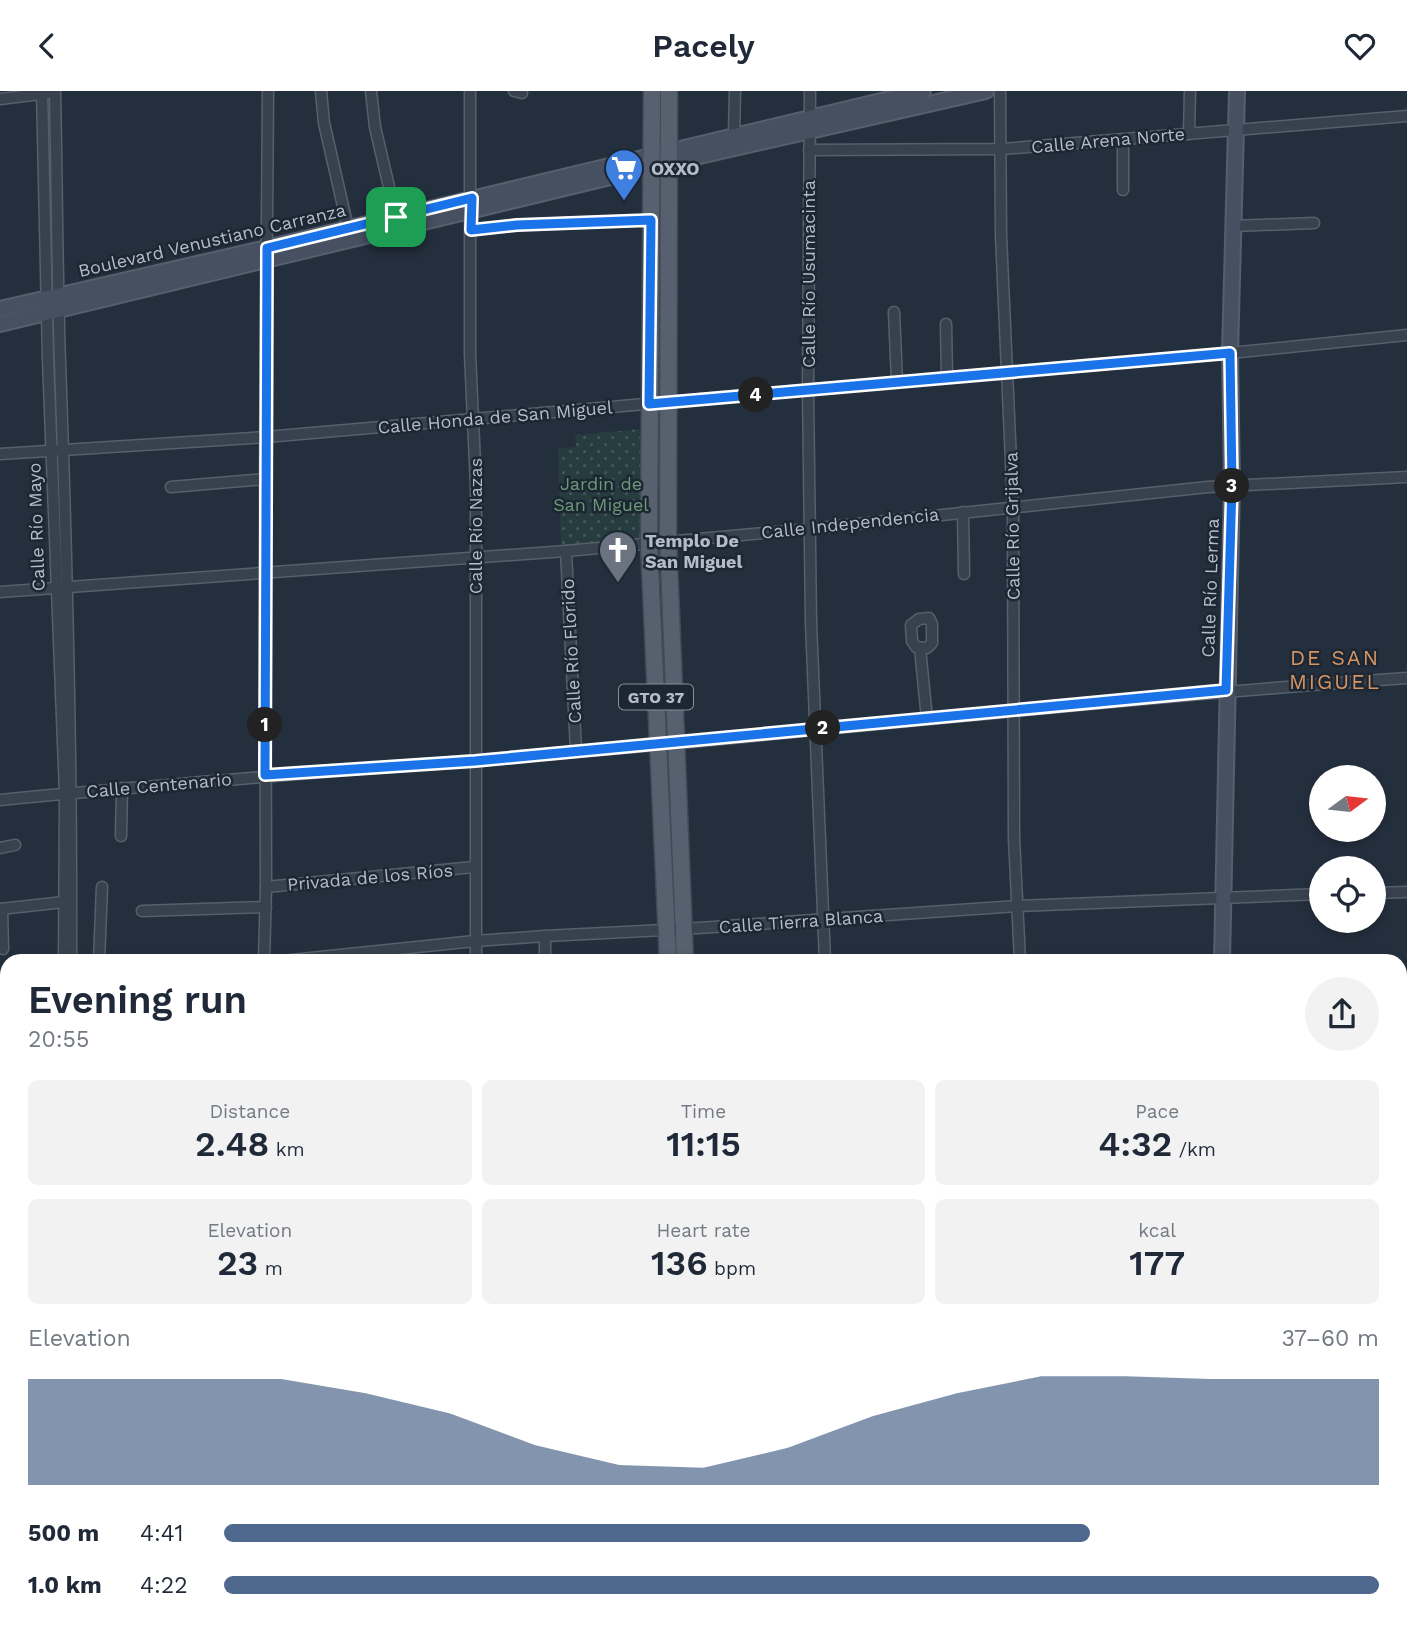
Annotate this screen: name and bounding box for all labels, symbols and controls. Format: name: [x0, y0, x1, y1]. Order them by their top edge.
icon: back: [28, 27, 66, 65]
text: Pacely: [652, 27, 755, 65]
icon: heart: [1341, 27, 1379, 65]
street label: Calle Arena Norte: [1030, 123, 1186, 157]
supermarket icon: OXXO: [603, 147, 645, 202]
place label: OXXO: [651, 158, 700, 179]
street label: Calle Río Usumacinta: [798, 180, 819, 368]
pin: [366, 187, 426, 247]
icon: arrive: [377, 198, 415, 236]
street label: Boulevard Venustiano Carranza: [76, 199, 348, 281]
pin: 4: [738, 377, 774, 413]
text: 4: [749, 383, 762, 406]
street label: Calle Honda de San Miguel: [377, 396, 614, 438]
street label: Calle Río Grijalva: [1000, 452, 1024, 600]
street label: Calle Río Nazas: [465, 458, 486, 594]
street label: Calle Río Mayo: [23, 462, 49, 592]
pin: 3: [1214, 469, 1250, 503]
park label: Jardin de San Miguel: [553, 473, 649, 515]
text: 3: [1226, 474, 1237, 497]
street label: Calle Independencia: [760, 503, 940, 543]
street label: Calle Río Lerma: [1197, 518, 1223, 658]
church icon: Templo De San Miguel: [597, 529, 639, 584]
place label: Templo De San Miguel: [645, 530, 743, 572]
street label: Calle Río Florido: [557, 578, 585, 724]
district label: DE SAN MIGUEL: [1289, 645, 1381, 694]
road number: GTO 37: [619, 685, 693, 709]
pin: 1: [247, 707, 282, 743]
pin: 2: [806, 711, 840, 745]
text: 1: [260, 713, 269, 736]
text: 2: [817, 716, 828, 739]
north arrow: [1309, 765, 1386, 842]
map controls: [1309, 765, 1386, 933]
street label: Calle Centenario: [85, 768, 233, 802]
button: locate: [1309, 856, 1386, 933]
street label: Privada de los Ríos: [286, 859, 454, 895]
street label: Calle Tierra Blanca: [718, 905, 884, 937]
button: share: [1305, 977, 1379, 1051]
text: Evening run: [28, 978, 247, 1022]
text: 20:55: [28, 1026, 89, 1053]
text: Distance: [209, 1100, 290, 1123]
text: Time: [681, 1100, 726, 1123]
text: Pace: [1135, 1100, 1179, 1123]
text: 2.48: [195, 1123, 269, 1165]
text: 11:15: [666, 1123, 741, 1165]
text: 4:32: [1098, 1123, 1172, 1165]
text: km: [269, 1138, 305, 1161]
text: /km: [1172, 1138, 1216, 1161]
text: Elevation: [207, 1219, 292, 1242]
text: Heart rate: [657, 1219, 750, 1242]
text: kcal: [1138, 1219, 1176, 1242]
text: 23: [217, 1242, 258, 1284]
text: 136: [651, 1242, 708, 1284]
text: 177: [1129, 1242, 1185, 1284]
text: m: [258, 1257, 283, 1280]
text: bpm: [708, 1257, 756, 1280]
text: Elevation: [28, 1325, 131, 1352]
text: 37–60 m: [1281, 1325, 1379, 1352]
text: 500 m: [28, 1520, 99, 1547]
text: 4:41: [140, 1520, 184, 1547]
text: 1.0 km: [28, 1572, 102, 1599]
text: 4:22: [140, 1572, 188, 1599]

